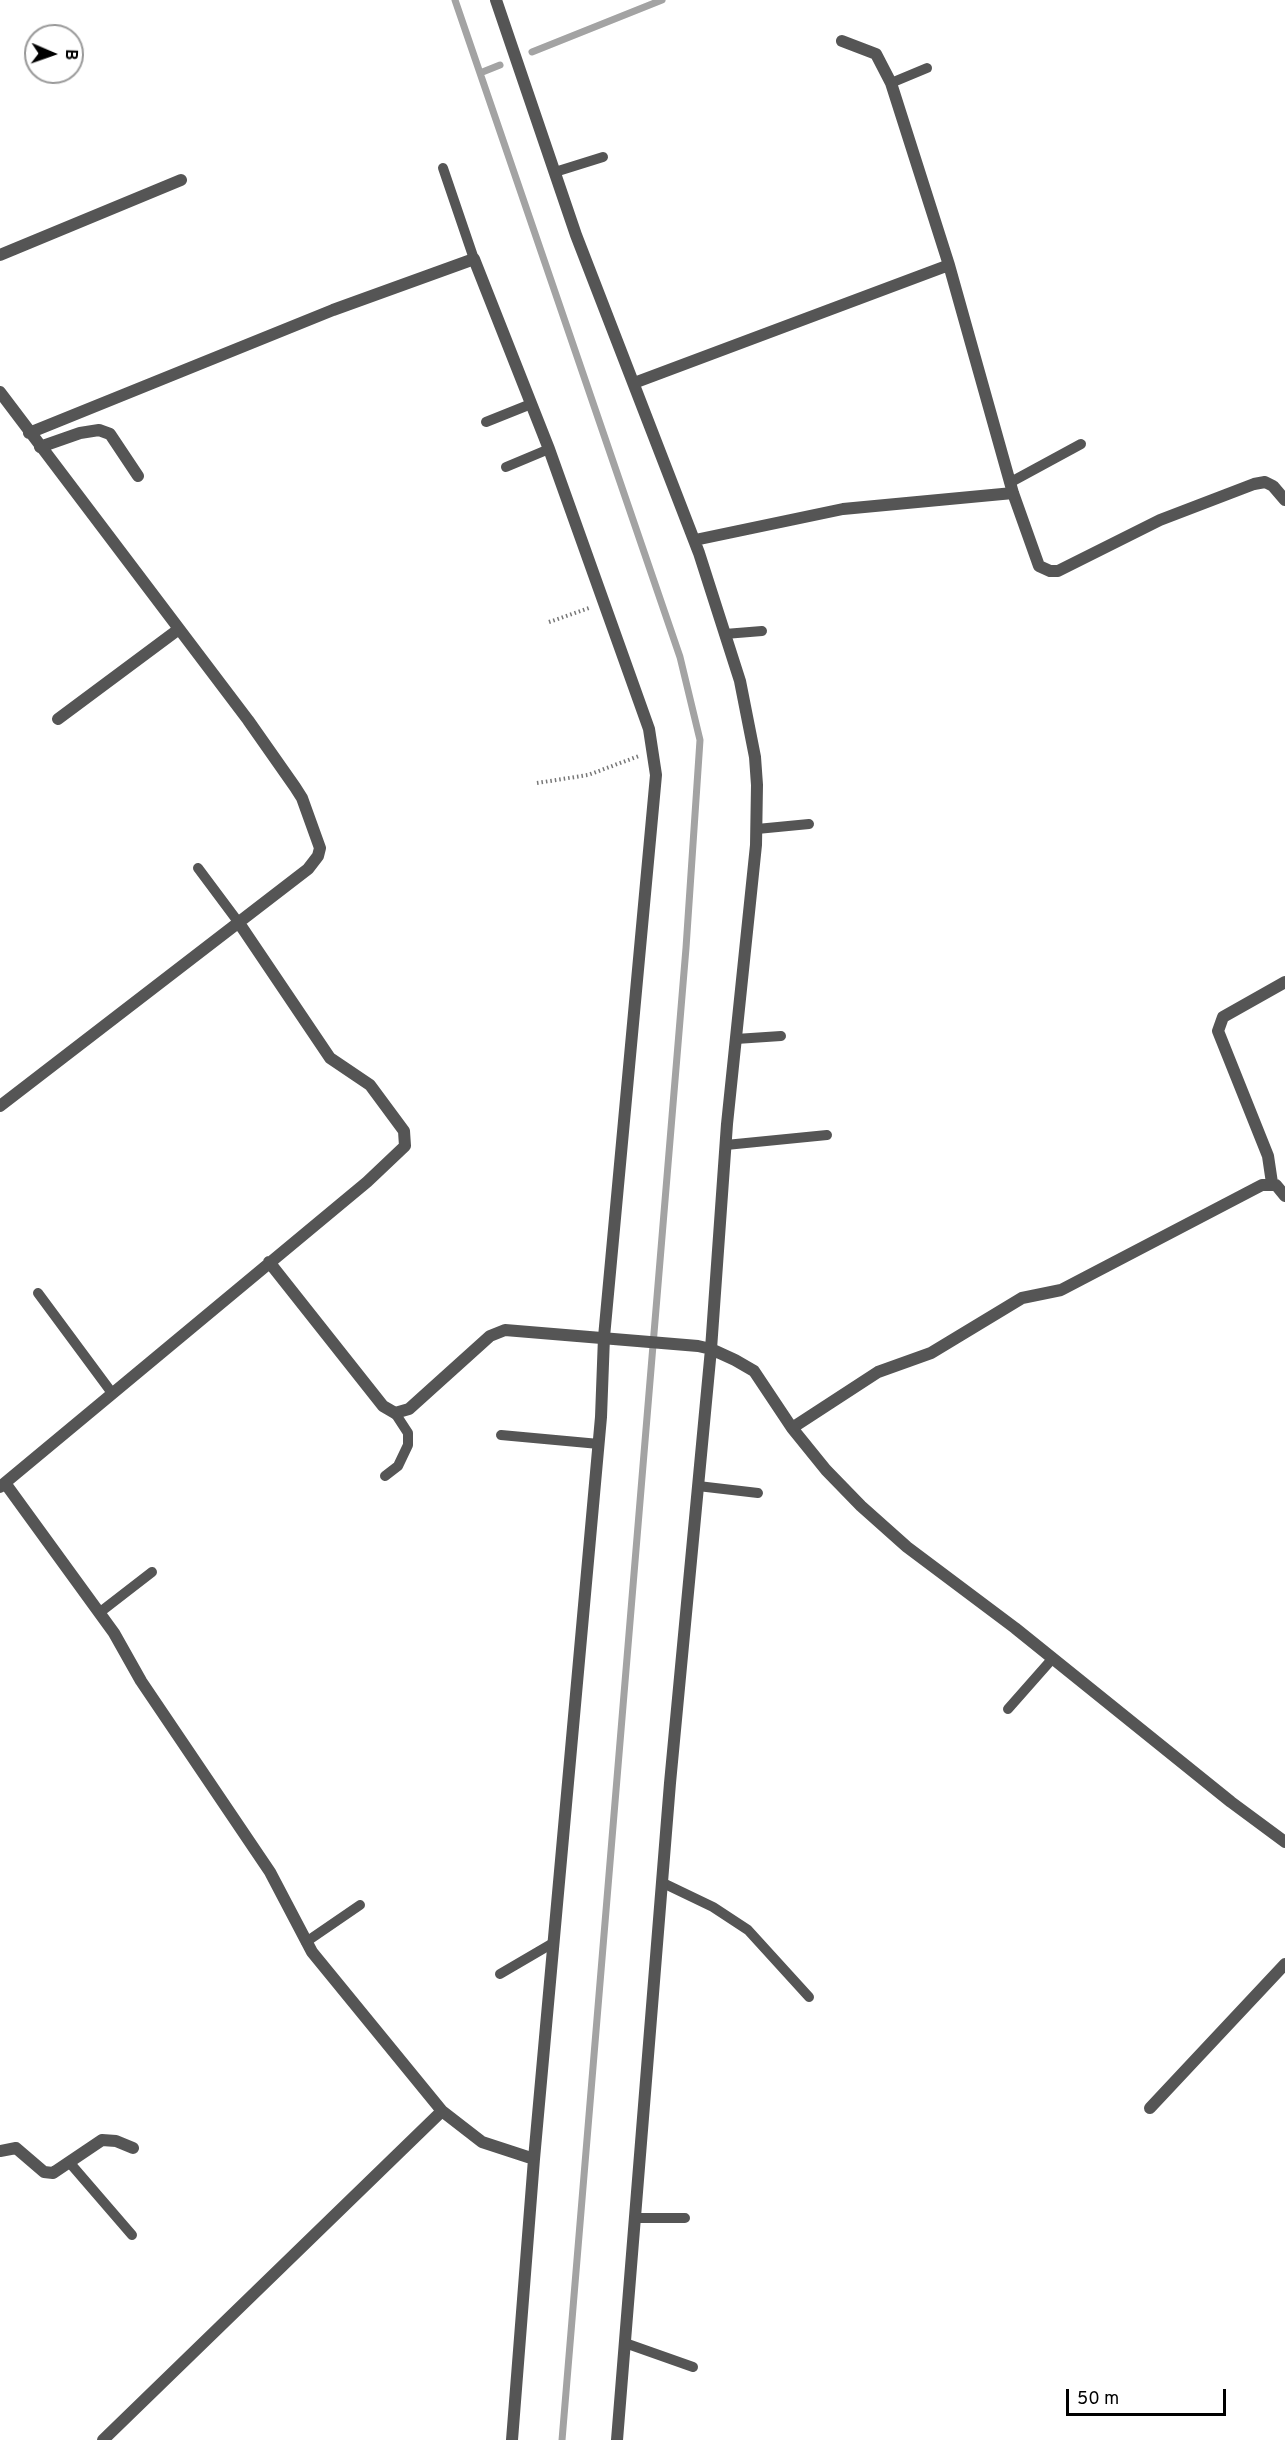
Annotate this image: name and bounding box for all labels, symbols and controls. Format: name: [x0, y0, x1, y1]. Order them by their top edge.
north arrow: [24, 24, 84, 84]
text: B: [60, 49, 80, 60]
scale bar: [1069, 2377, 1230, 2415]
text: 50 m: [1077, 2388, 1119, 2411]

